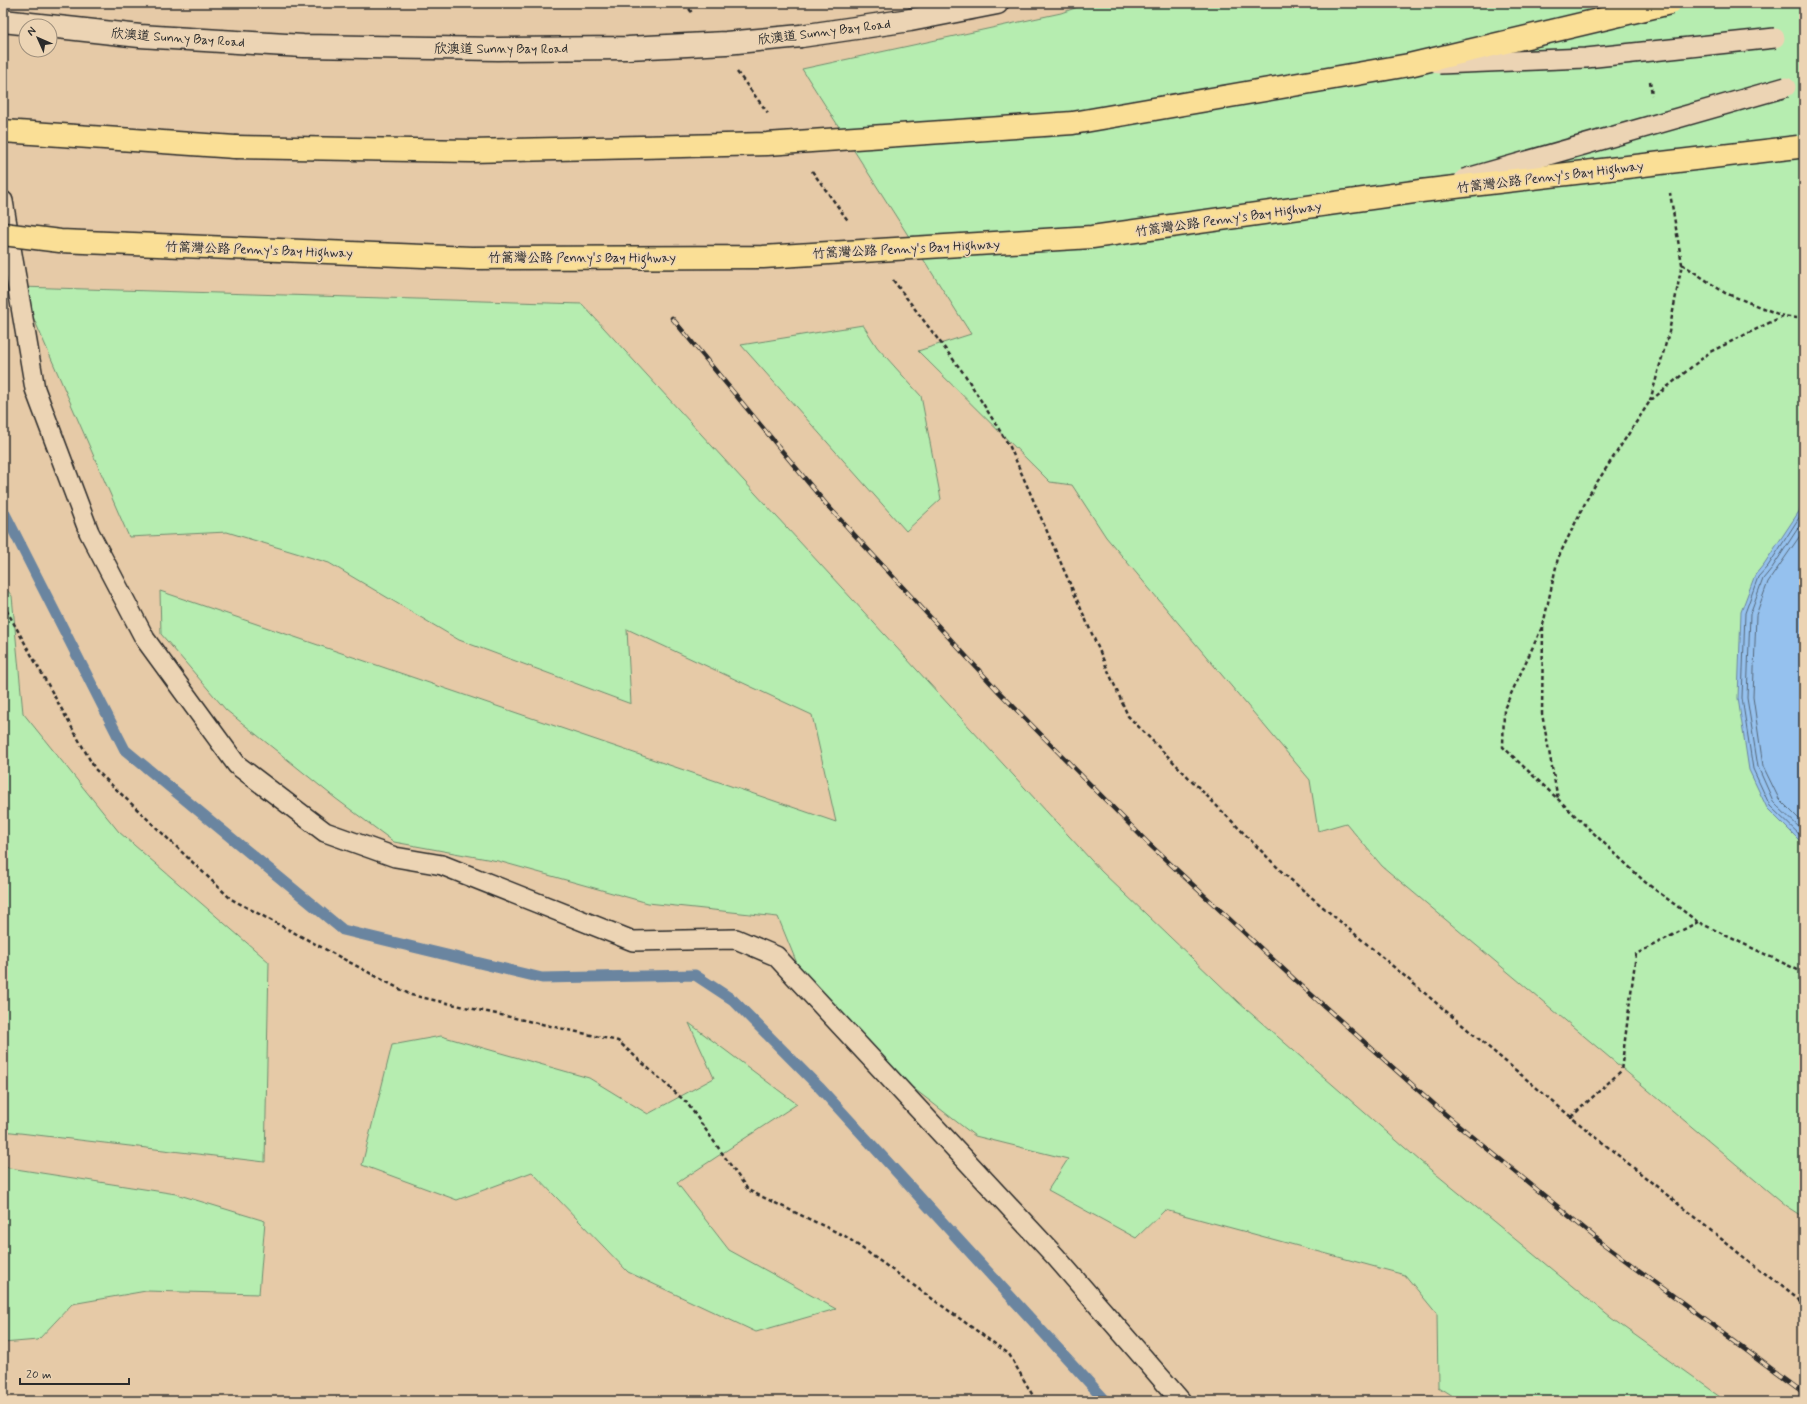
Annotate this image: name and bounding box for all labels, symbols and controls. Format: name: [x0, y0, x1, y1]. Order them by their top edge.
street label: 欣澳道 Sunny Bay Road: [757, 16, 892, 49]
north arrow: [18, 18, 58, 58]
text: N: [24, 24, 39, 39]
street label: 欣澳道 Sunny Bay Road: [111, 25, 245, 52]
street label: 欣澳道 Sunny Bay Road: [434, 41, 568, 58]
street label: 竹篙灣公路 Penny's Bay Highway: [1456, 158, 1645, 199]
street label: 竹篙灣公路 Penny's Bay Highway: [1134, 198, 1323, 243]
street label: 竹篙灣公路 Penny's Bay Highway: [812, 236, 1001, 265]
street label: 竹篙灣公路 Penny's Bay Highway: [165, 239, 354, 264]
street label: 竹篙灣公路 Penny's Bay Highway: [488, 250, 676, 269]
scale bar: [20, 1360, 129, 1386]
text: 20 m: [26, 1367, 52, 1383]

